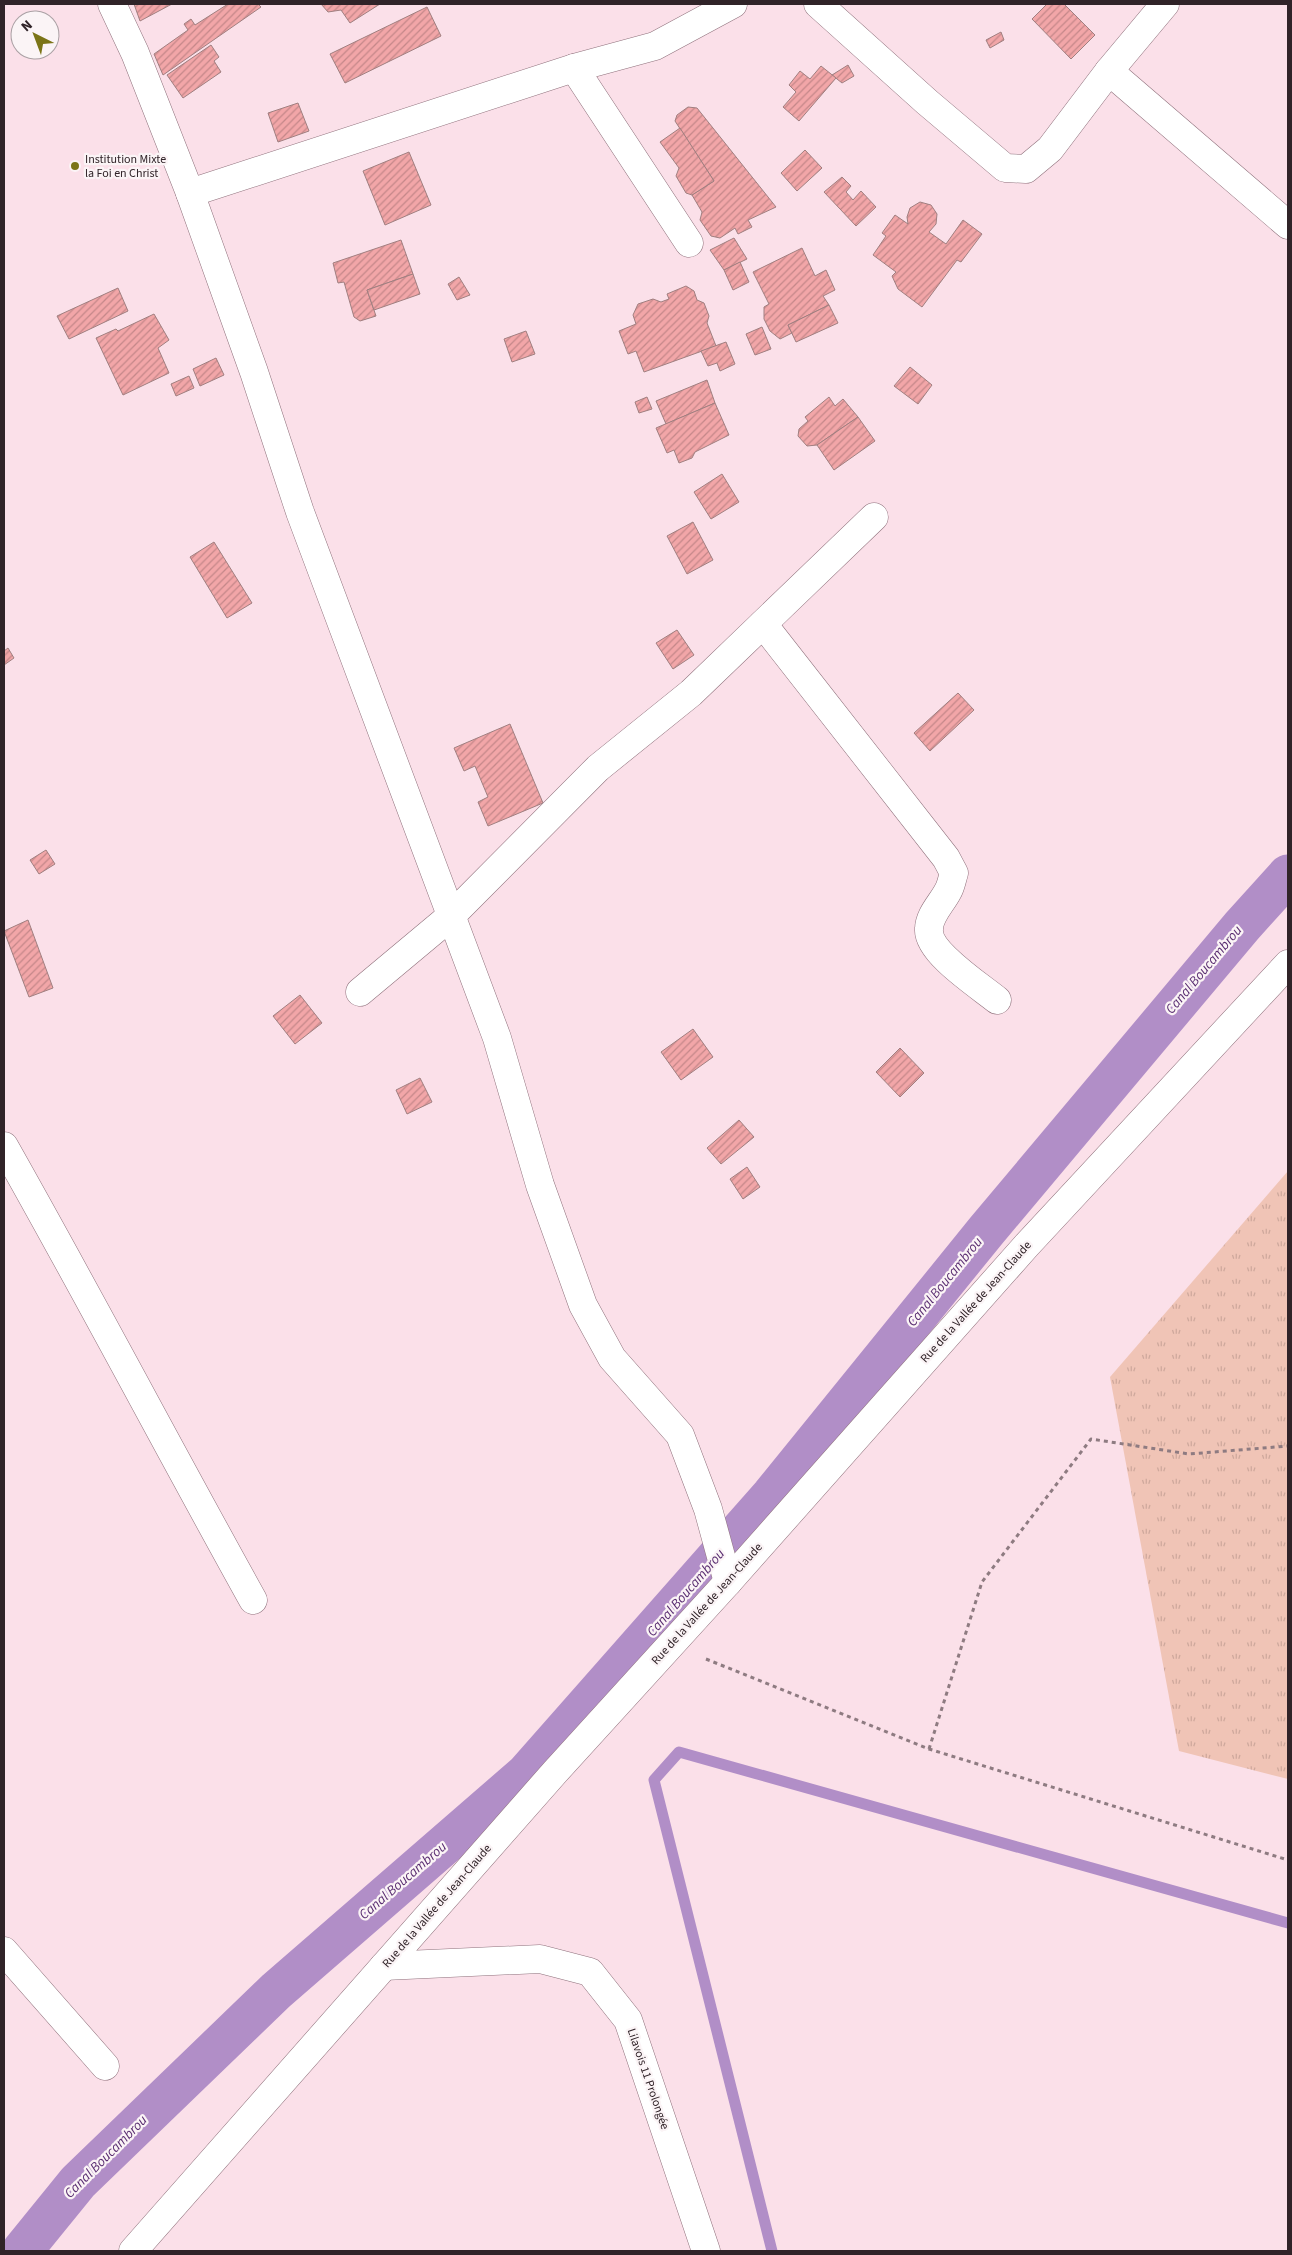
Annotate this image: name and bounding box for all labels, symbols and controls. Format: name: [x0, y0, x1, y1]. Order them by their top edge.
north arrow: [10, 10, 60, 60]
text: N: [17, 16, 37, 37]
place label: Institution Mixte la Foi en Christ: [85, 151, 166, 182]
marker: Institution Mixte la Foi en Christ: [69, 160, 81, 172]
water label: Canal Boucambrou: [1161, 921, 1247, 1019]
water label: Canal Boucambrou: [903, 1233, 987, 1331]
street label: Rue de la Vallée de Jean-Claude: [917, 1237, 1035, 1367]
street label: Rue de la Vallée de Jean-Claude: [648, 1539, 766, 1669]
water label: Canal Boucambrou: [642, 1545, 730, 1641]
water label: Canal Boucambrou: [355, 1837, 451, 1925]
street label: Rue de la Vallée de Jean-Claude: [379, 1841, 495, 1971]
street label: Lilavois 11 Prolongée: [623, 2026, 673, 2132]
water label: Canal Boucambrou: [60, 2111, 152, 2203]

